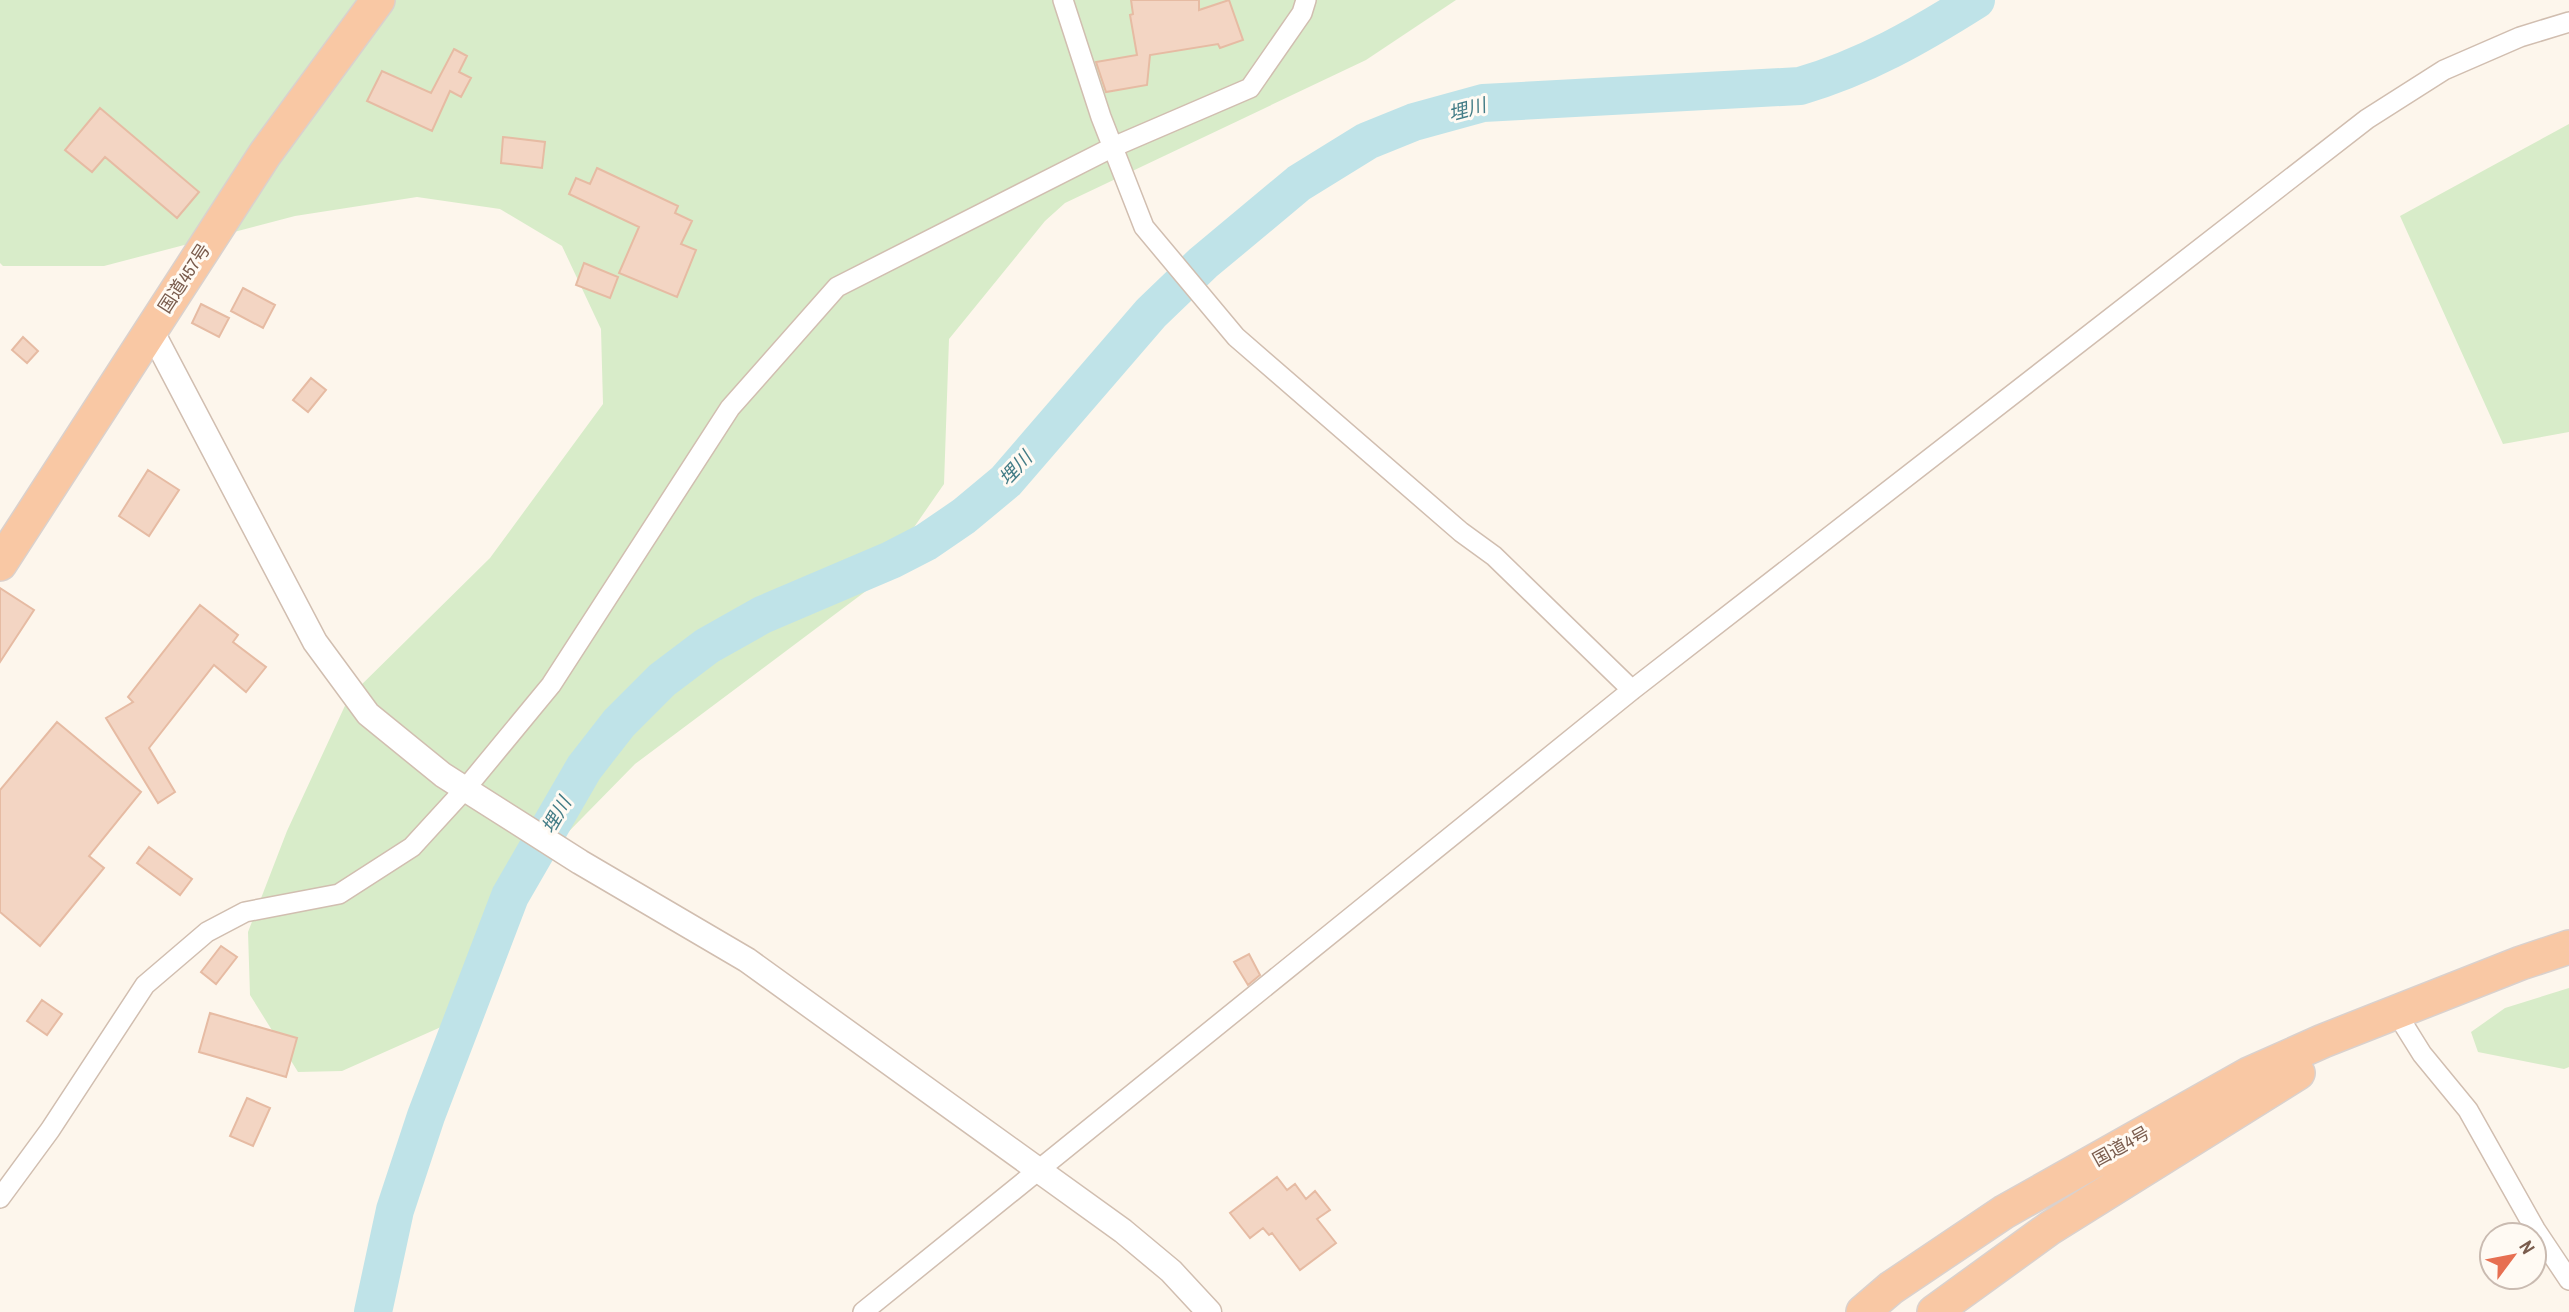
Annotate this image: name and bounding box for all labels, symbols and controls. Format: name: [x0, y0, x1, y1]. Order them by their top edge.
water label: 埋川: [1445, 91, 1491, 126]
street label: 国道457号: [152, 238, 216, 318]
water label: 埋川: [993, 444, 1039, 491]
water label: 埋川: [535, 790, 578, 838]
street label: 国道4号: [2088, 1120, 2154, 1172]
north arrow: [2478, 1221, 2548, 1291]
text: N: [2513, 1235, 2541, 1259]

